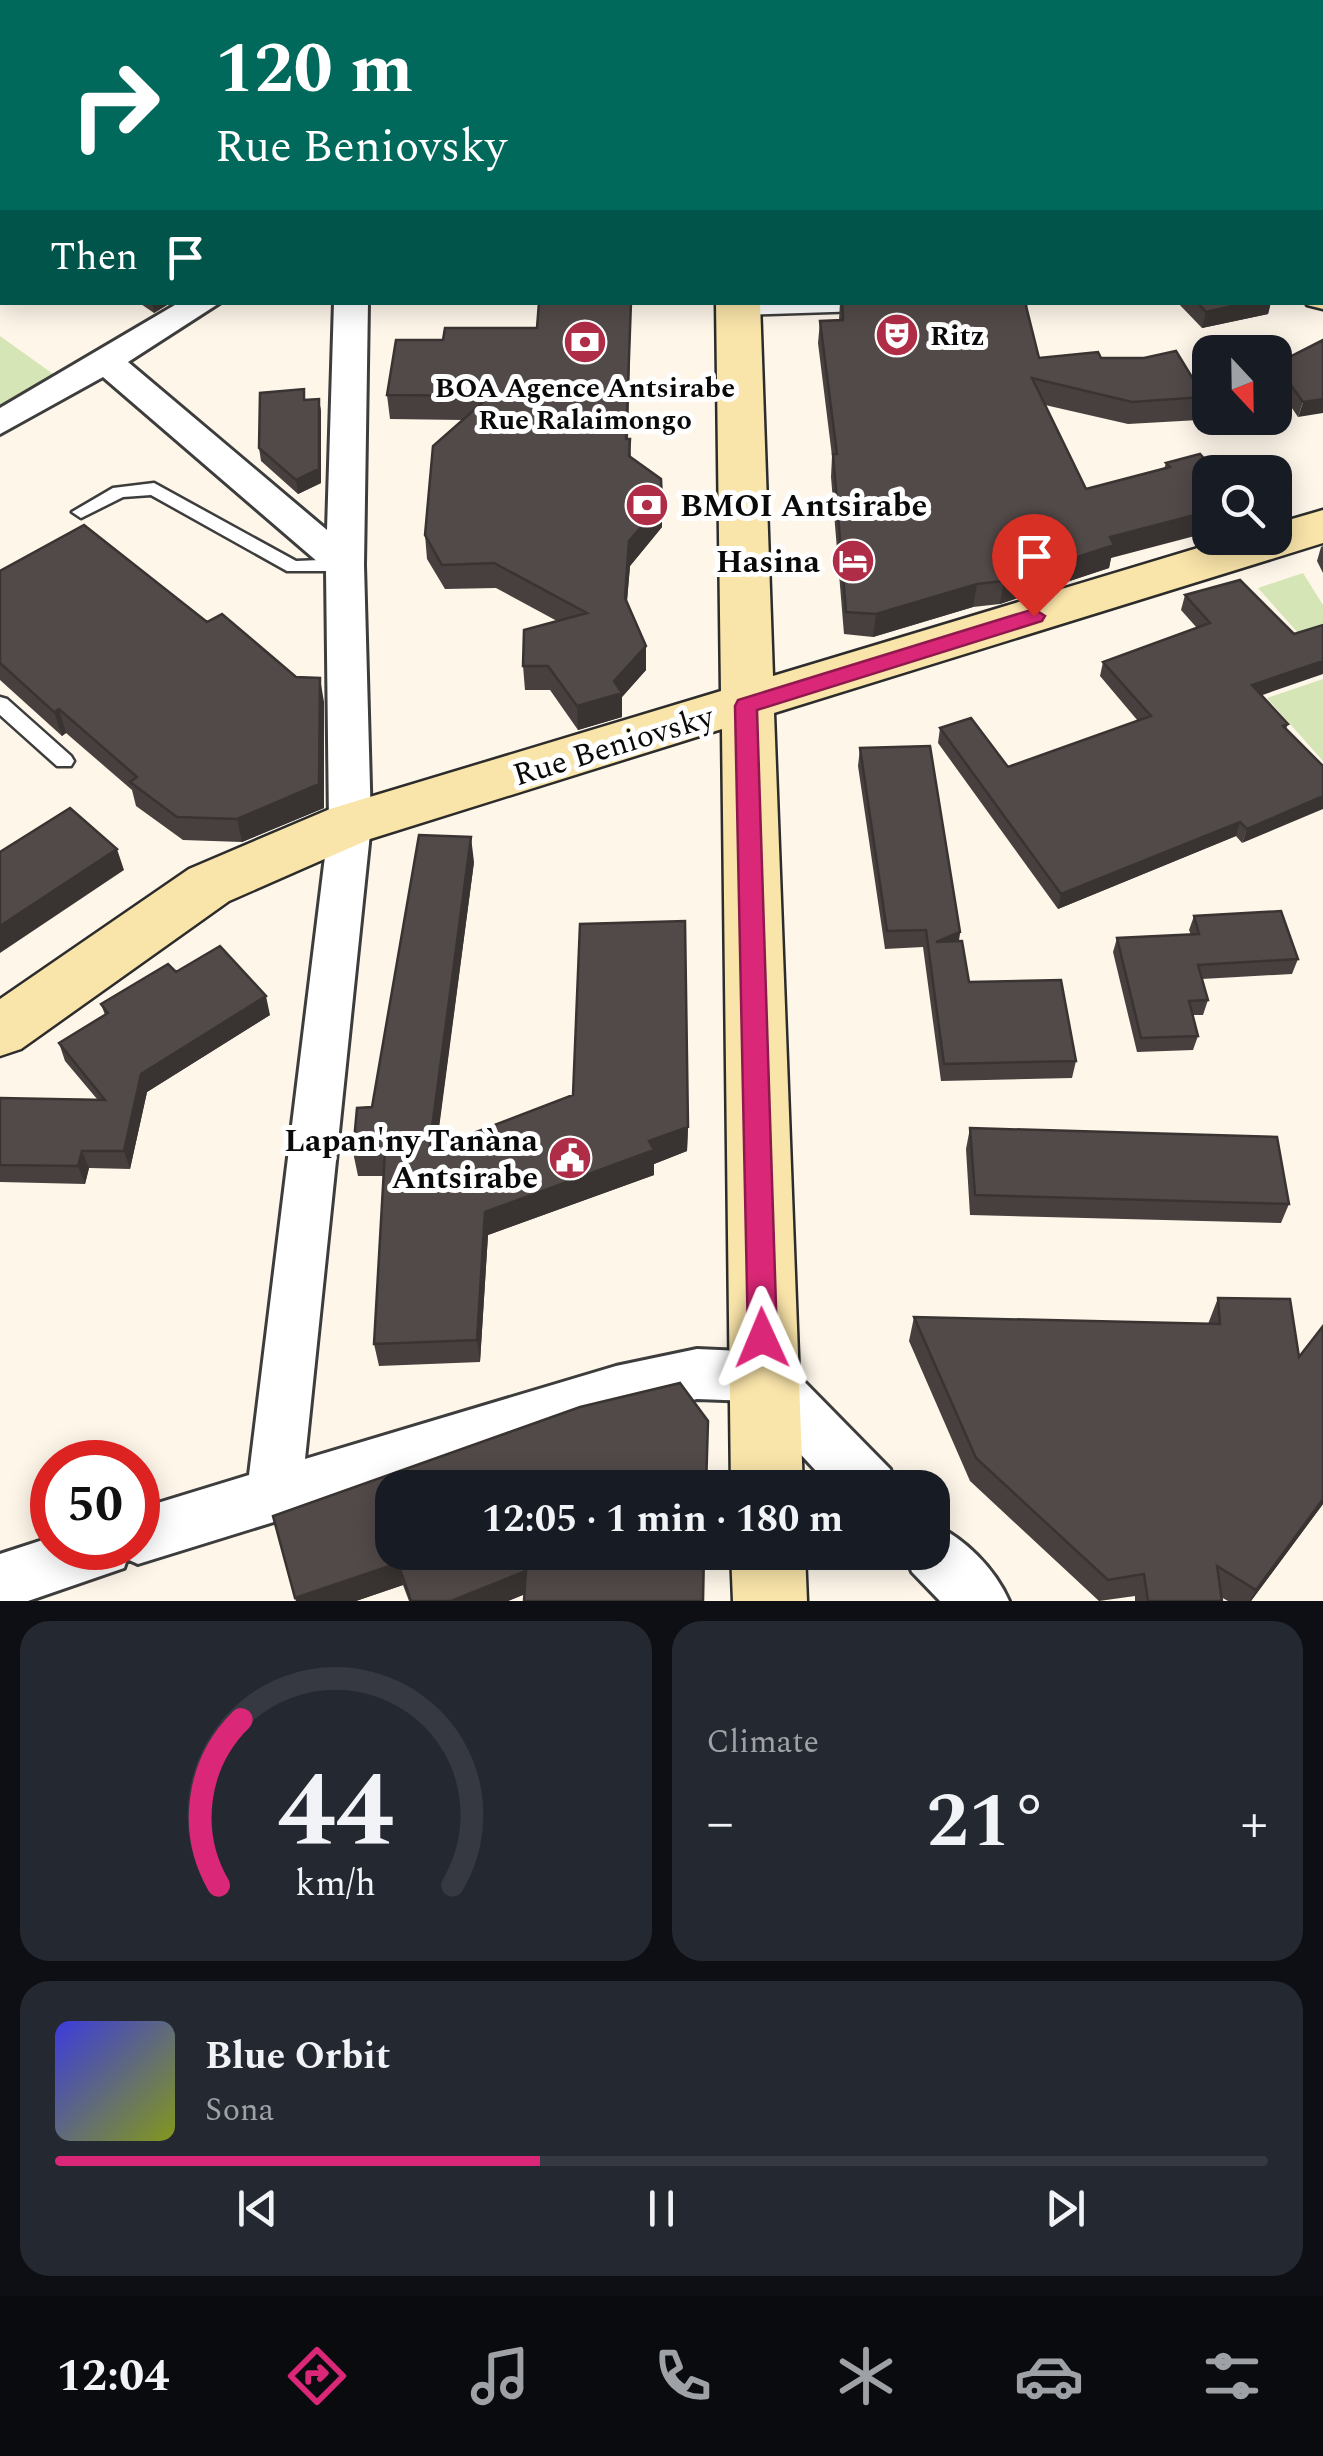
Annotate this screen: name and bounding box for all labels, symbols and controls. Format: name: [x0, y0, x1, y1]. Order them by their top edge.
text: 120 m: [215, 17, 413, 123]
icon: right: [50, 40, 180, 170]
text: Rue Beniovsky: [215, 113, 507, 182]
text: Then: [50, 229, 138, 287]
icon: arrive: [158, 230, 213, 285]
theatre icon: Ritz: [874, 312, 920, 358]
place label: Ritz: [930, 315, 985, 358]
bank icon: BOA Agence Antsirabe Rue Ralaimongo: [562, 319, 608, 365]
north arrow: [1192, 335, 1292, 435]
map controls: [1192, 335, 1292, 555]
place label: BOA Agence Antsirabe Rue Ralaimongo: [435, 367, 735, 442]
button: search: [1192, 455, 1292, 555]
bank icon: BMOI Antsirabe: [624, 482, 670, 528]
place label: BMOI Antsirabe: [680, 482, 927, 531]
pin: [992, 514, 1077, 617]
icon: arrive: [1007, 529, 1062, 584]
place label: Hasina: [716, 538, 821, 587]
hotel icon: Hasina: [830, 538, 876, 584]
street label: Rue Beniovsky: [507, 692, 721, 800]
place label: Lapan'ny Tanàna Antsirabe: [284, 1117, 539, 1203]
public building icon: Lapan'ny Tanàna Antsirabe: [547, 1135, 593, 1181]
position arrow: [710, 1286, 814, 1390]
speed limit sign: 50: [30, 1440, 160, 1570]
text: 12:05 · 1 min · 180 m: [482, 1491, 843, 1549]
text: Climate: [707, 1718, 819, 1767]
text: 44: [277, 1733, 394, 1891]
text: 21°: [926, 1766, 1048, 1880]
text: −: [707, 1782, 734, 1865]
text: +: [1240, 1782, 1268, 1865]
text: km/h: [296, 1857, 376, 1912]
text: Blue Orbit: [205, 2028, 390, 2086]
text: Sona: [205, 2086, 274, 2135]
icon: previous: [230, 2181, 285, 2236]
icon: pause: [634, 2181, 689, 2236]
icon: next: [1038, 2181, 1093, 2236]
icon: directions: [282, 2341, 352, 2411]
icon: music: [465, 2341, 535, 2411]
icon: phone: [648, 2341, 718, 2411]
icon: climate: [831, 2341, 901, 2411]
icon: car: [1014, 2341, 1084, 2411]
icon: filters: [1197, 2341, 1267, 2411]
text: 12:04: [56, 2342, 169, 2411]

